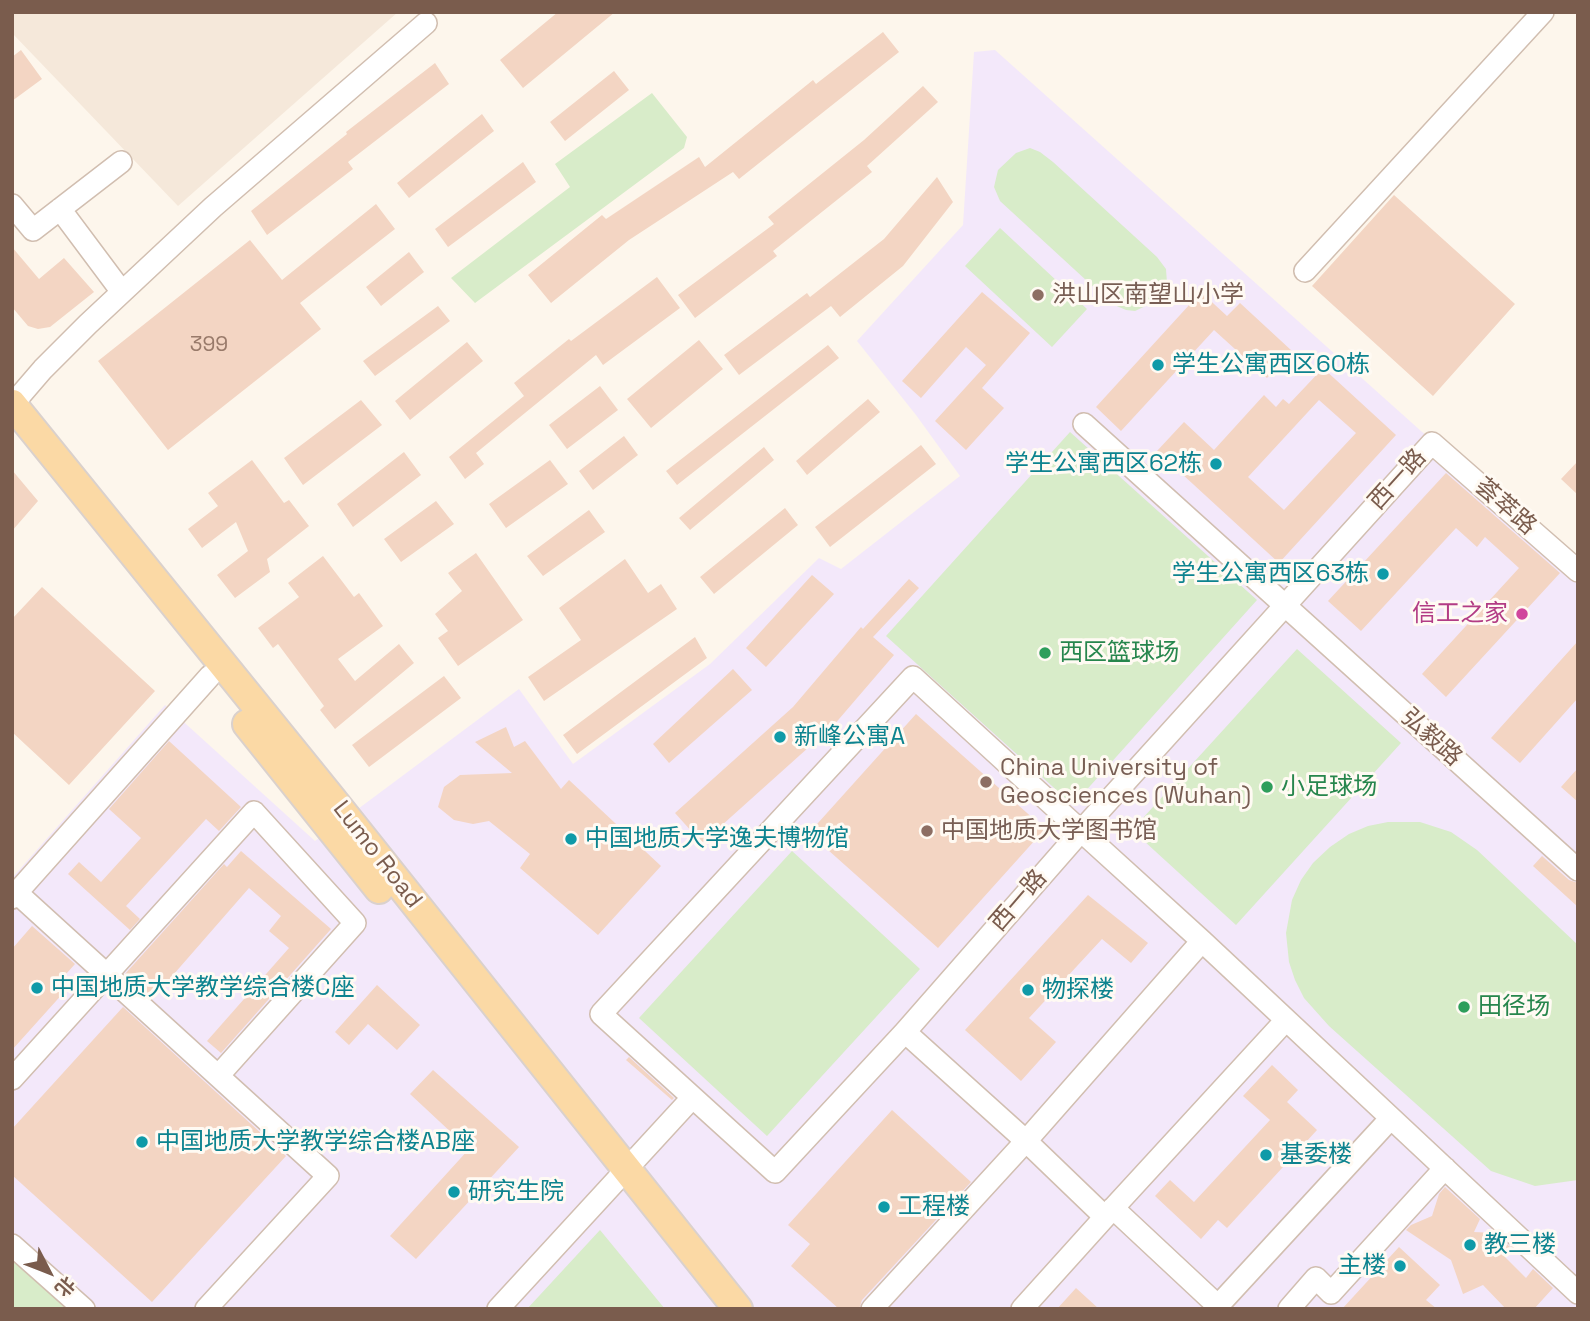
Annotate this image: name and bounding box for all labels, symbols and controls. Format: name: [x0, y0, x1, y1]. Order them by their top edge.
place label: 洪山区南望山小学: [1052, 281, 1244, 309]
marker: 洪山区南望山小学: [1030, 287, 1046, 303]
house number: 399: [190, 332, 228, 358]
place label: 学生公寓西区60栋: [1172, 351, 1370, 379]
marker: 学生公寓西区60栋: [1150, 357, 1166, 373]
street label: 西一路: [1363, 444, 1433, 516]
place label: 学生公寓西区62栋: [1005, 450, 1202, 478]
marker: 学生公寓西区62栋: [1208, 456, 1224, 472]
street label: 荟萃路: [1468, 473, 1542, 541]
place label: 学生公寓西区63栋: [1172, 560, 1369, 588]
marker: 学生公寓西区63栋: [1375, 566, 1391, 582]
place label: 信工之家: [1412, 600, 1508, 628]
marker: 信工之家: [1514, 606, 1530, 622]
place label: 西区篮球场: [1059, 639, 1179, 667]
marker: 西区篮球场: [1037, 645, 1053, 661]
street label: 弘毅路: [1395, 703, 1467, 773]
place label: 新峰公寓A: [794, 723, 905, 751]
marker: 新峰公寓A: [772, 729, 788, 745]
place label: China University of Geosciences (Wuhan): [1000, 754, 1251, 810]
place label: 小足球场: [1281, 773, 1377, 801]
marker: China University of Geosciences (Wuhan): [978, 774, 994, 790]
marker: 小足球场: [1259, 779, 1275, 795]
street label: Lumo Road: [326, 796, 428, 914]
place label: 中国地质大学图书馆: [941, 817, 1157, 845]
marker: 中国地质大学图书馆: [919, 823, 935, 839]
place label: 中国地质大学逸夫博物馆: [585, 825, 849, 853]
marker: 中国地质大学逸夫博物馆: [563, 831, 579, 847]
street label: 西一路: [985, 864, 1053, 938]
place label: 中国地质大学教学综合楼C座: [51, 974, 354, 1002]
place label: 物探楼: [1042, 976, 1114, 1004]
marker: 中国地质大学教学综合楼C座: [29, 980, 45, 996]
marker: 物探楼: [1020, 982, 1036, 998]
place label: 田径场: [1478, 993, 1550, 1021]
marker: 田径场: [1456, 999, 1472, 1015]
place label: 中国地质大学教学综合楼AB座: [156, 1128, 475, 1156]
marker: 中国地质大学教学综合楼AB座: [134, 1134, 150, 1150]
place label: 基委楼: [1280, 1141, 1352, 1169]
marker: 基委楼: [1258, 1147, 1274, 1163]
place label: 研究生院: [468, 1178, 564, 1206]
marker: 研究生院: [446, 1184, 462, 1200]
place label: 工程楼: [898, 1193, 970, 1221]
marker: 工程楼: [876, 1199, 892, 1215]
place label: 教三楼: [1484, 1231, 1556, 1259]
north arrow: [14, 1237, 84, 1307]
marker: 教三楼: [1462, 1237, 1478, 1253]
place label: 主楼: [1338, 1252, 1386, 1280]
marker: 主楼: [1392, 1258, 1408, 1274]
text: 北: [49, 1271, 81, 1302]

